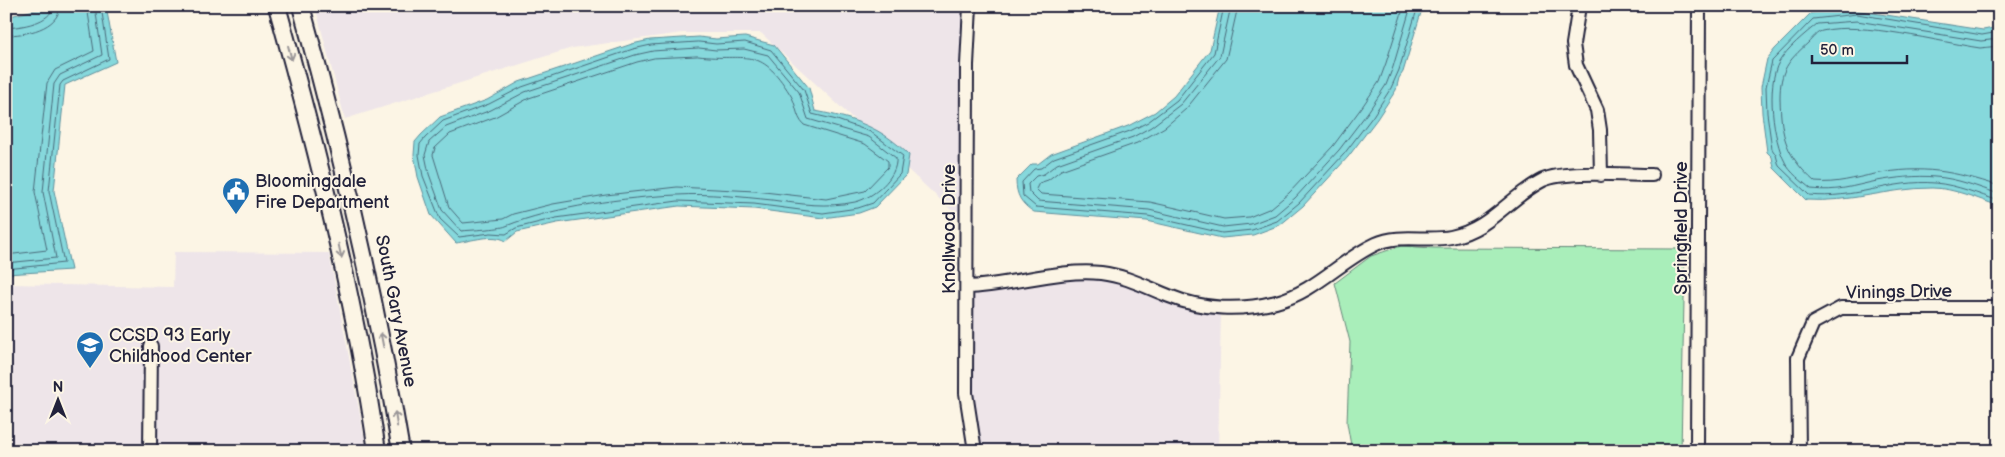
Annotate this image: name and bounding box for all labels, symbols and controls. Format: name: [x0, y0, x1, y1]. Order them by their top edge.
scale bar: [1812, 32, 1908, 64]
text: 50 m: [1820, 41, 1854, 60]
one-way arrow: [286, 45, 295, 61]
street label: Springfield Drive: [1671, 161, 1692, 295]
street label: Knollwood Drive: [939, 164, 960, 294]
place label: Bloomingdale Fire Department: [255, 171, 390, 213]
public building icon: Bloomingdale Fire Department: [221, 176, 251, 215]
street label: South Gary Avenue: [371, 233, 421, 389]
one-way arrow: [336, 242, 345, 258]
street label: Vinings Drive: [1846, 281, 1953, 303]
place label: CCSD 93 Early Childhood Center: [109, 325, 252, 367]
school or university icon: CCSD 93 Early Childhood Center: [75, 330, 105, 369]
one-way arrow: [377, 333, 386, 349]
north arrow: [32, 374, 82, 424]
text: N: [53, 379, 63, 396]
one-way arrow: [391, 412, 401, 428]

